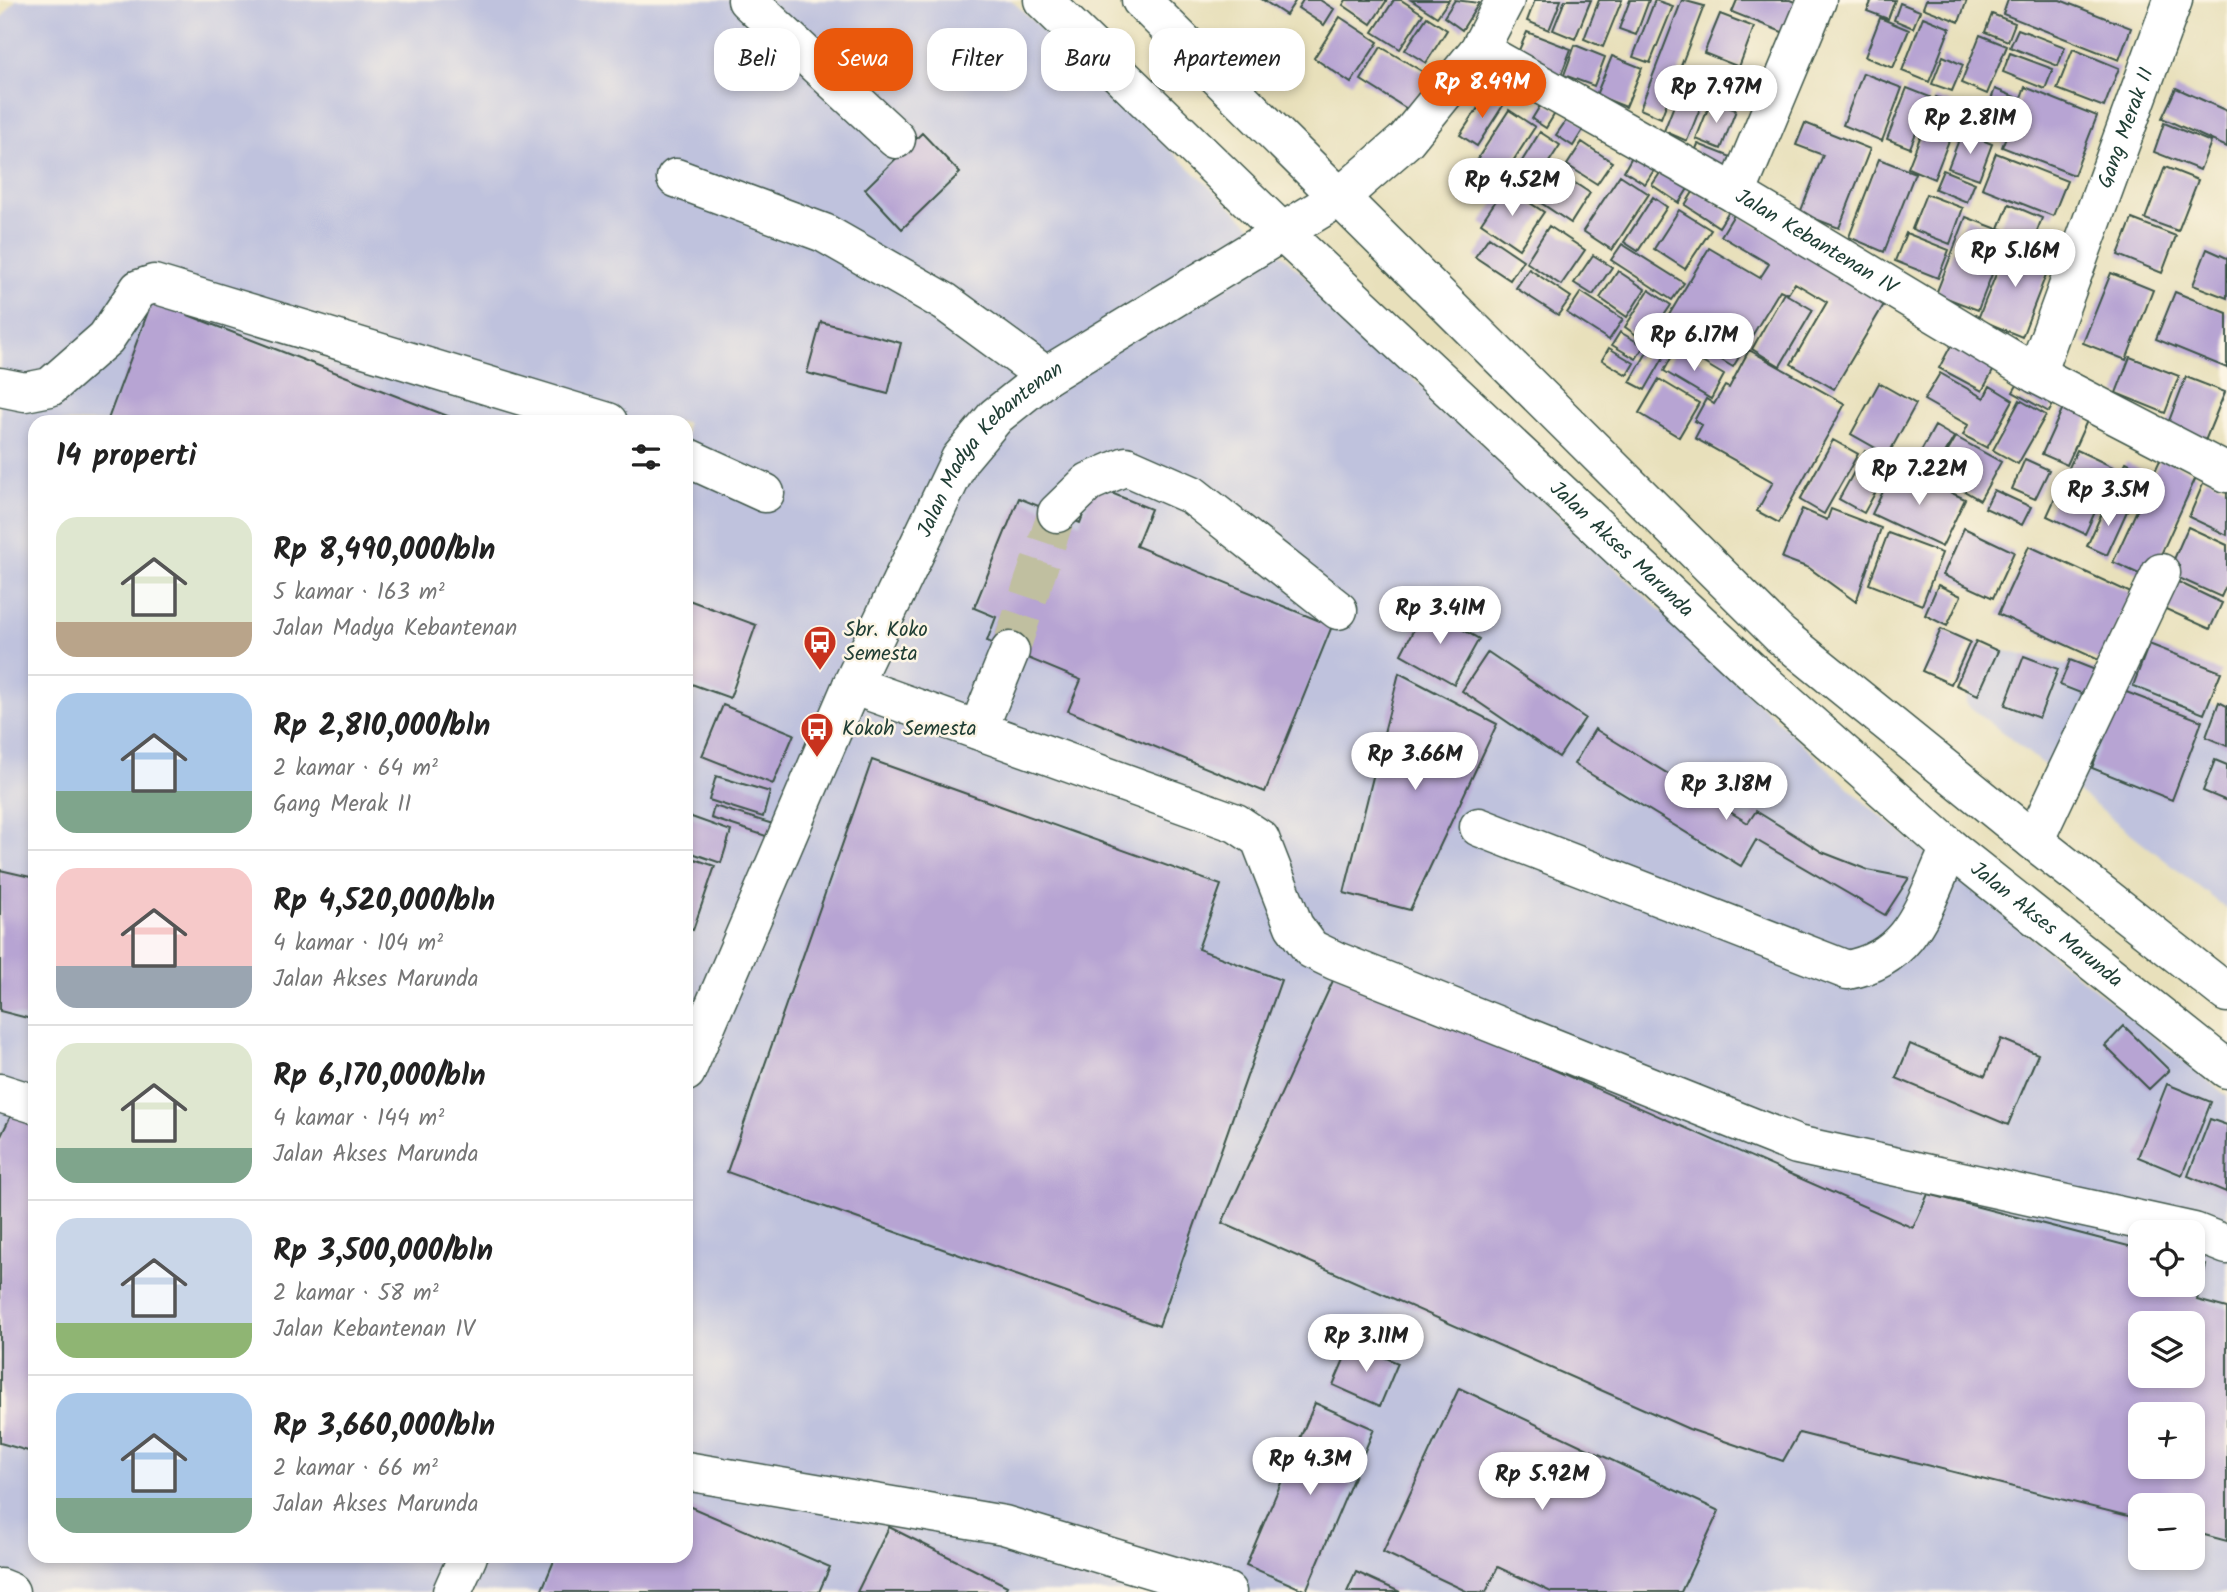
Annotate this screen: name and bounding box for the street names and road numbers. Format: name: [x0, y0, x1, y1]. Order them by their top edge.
street label: Gang Merak II: [2089, 63, 2163, 193]
street label: Jalan Kebantenan IV: [1729, 181, 1905, 305]
street label: Jalan Madya Kebantenan: [908, 353, 1070, 543]
street label: Jalan Akses Marunda: [1542, 473, 1701, 626]
street label: Jalan Akses Marunda: [1963, 853, 2130, 996]

